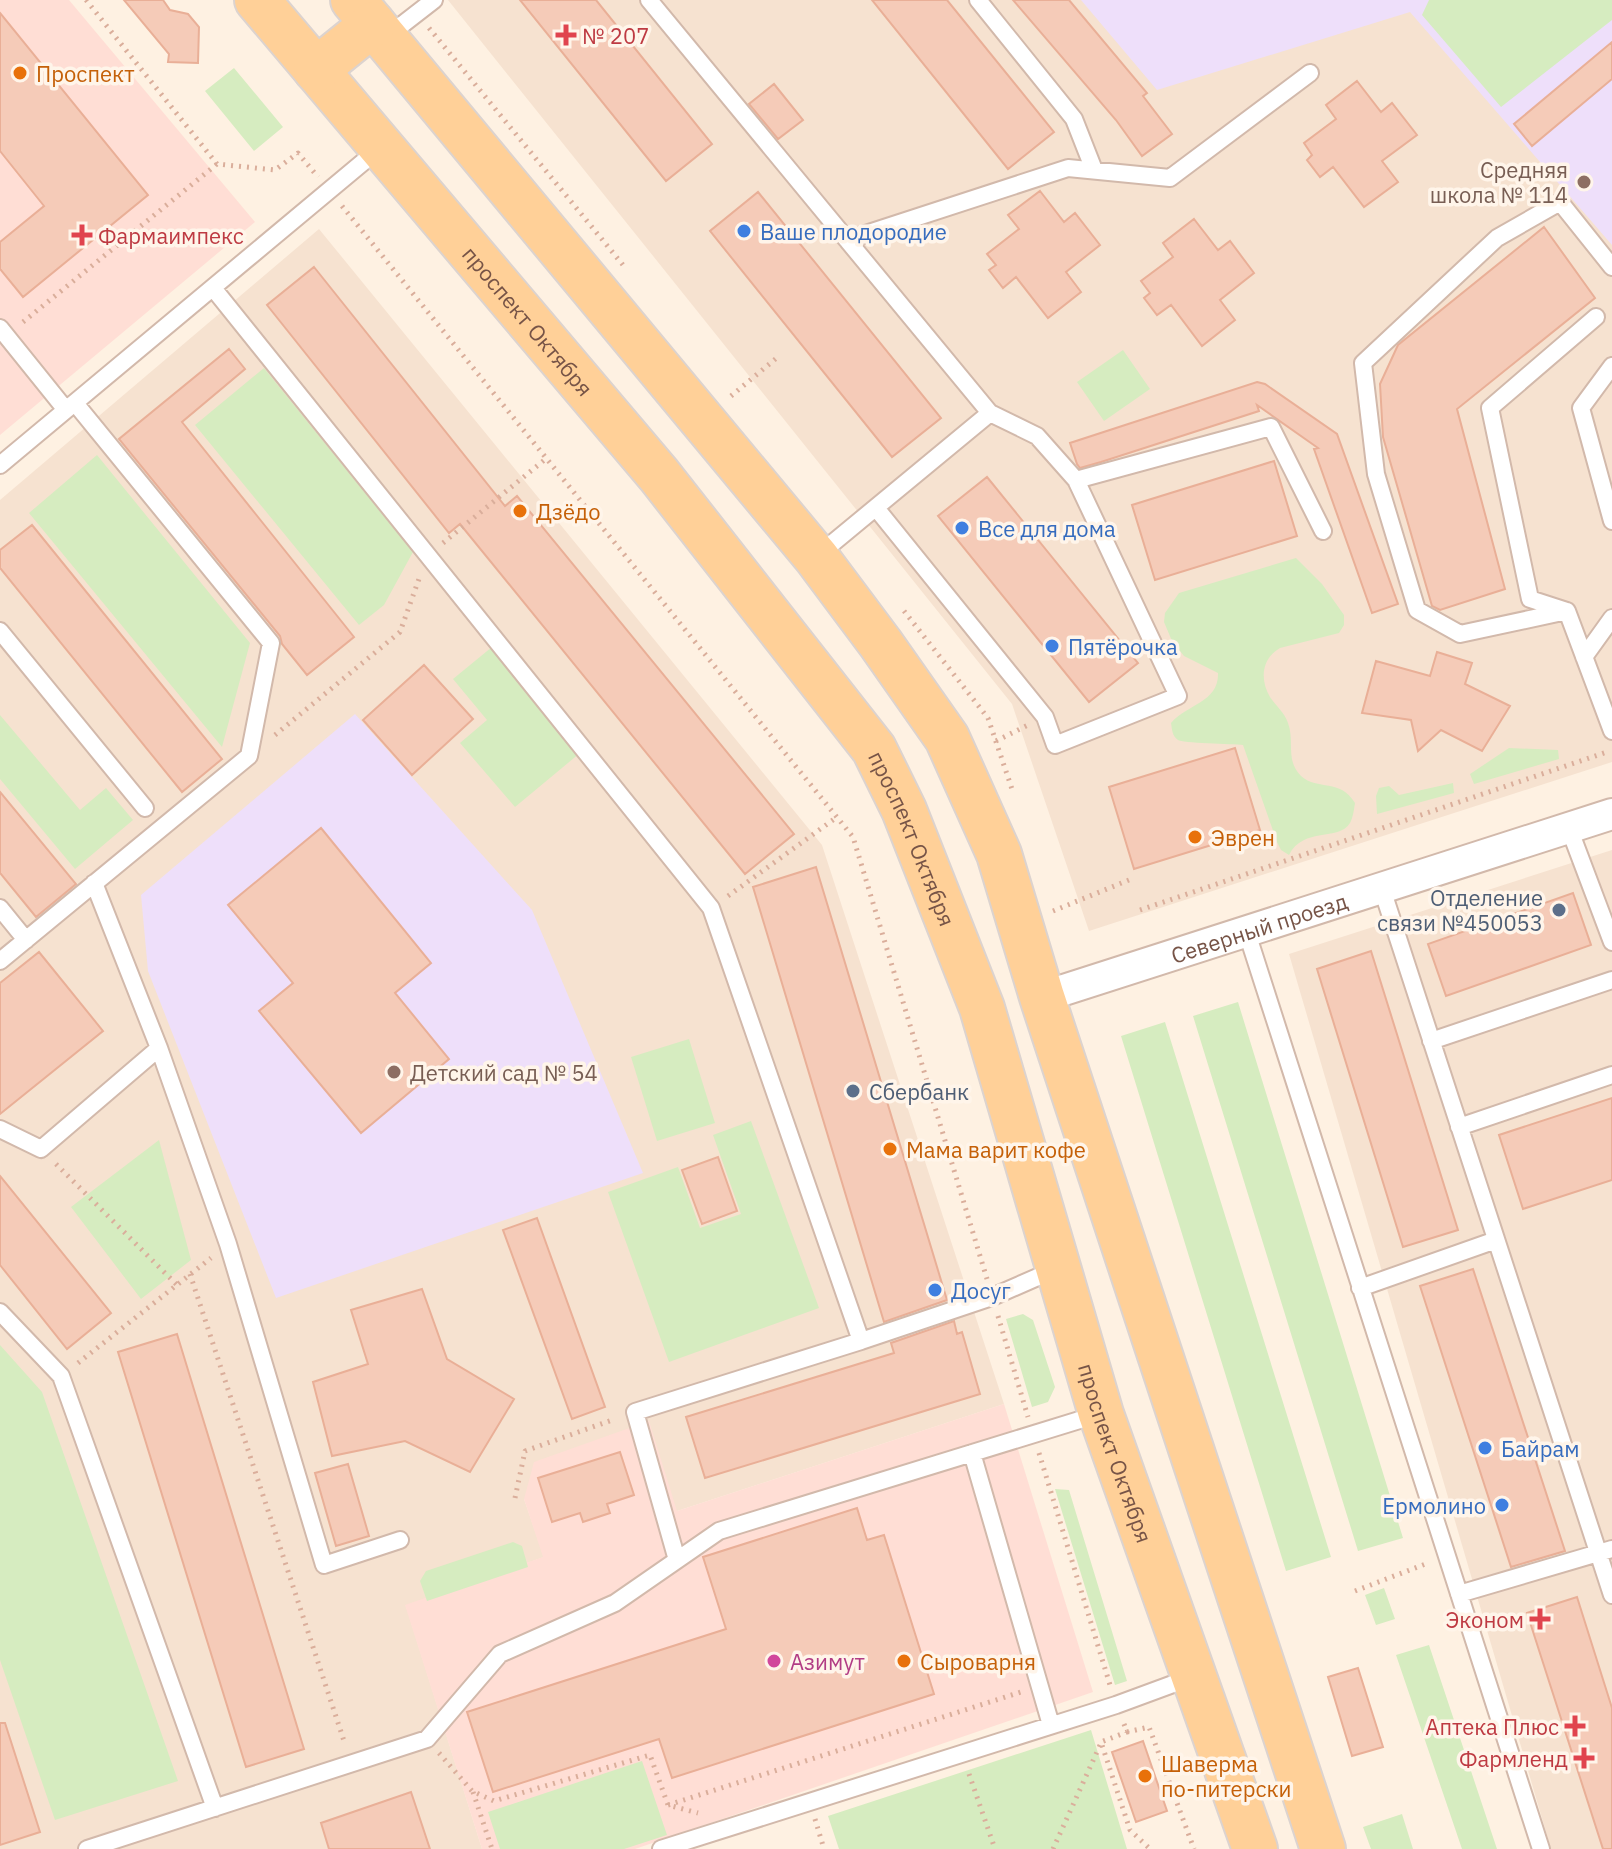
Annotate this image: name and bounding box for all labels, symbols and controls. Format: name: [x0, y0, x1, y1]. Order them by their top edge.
place label: № 207: [582, 21, 649, 50]
marker: № 207: [557, 26, 575, 44]
place label: Проспект: [36, 59, 135, 88]
marker: Проспект: [11, 64, 29, 82]
place label: Средняя школа № 114: [1430, 155, 1568, 209]
marker: Средняя школа № 114: [1575, 173, 1593, 191]
place label: Ваше плодородие: [760, 217, 947, 246]
place label: Фармаимпекс: [98, 221, 244, 250]
marker: Ваше плодородие: [735, 222, 753, 240]
marker: Фармаимпекс: [73, 226, 91, 244]
street label: проспект Октября: [457, 240, 600, 402]
place label: Дзёдо: [536, 497, 601, 526]
marker: Дзёдо: [511, 502, 529, 520]
place label: Все для дома: [978, 514, 1116, 543]
marker: Все для дома: [953, 519, 971, 537]
place label: Пятёрочка: [1068, 632, 1178, 661]
marker: Пятёрочка: [1043, 637, 1061, 655]
street label: проспект Октября: [863, 746, 963, 930]
place label: Эврен: [1211, 823, 1275, 852]
marker: Эврен: [1186, 828, 1204, 846]
place label: Отделение связи №450053: [1377, 883, 1543, 937]
street label: Северный проезд: [1167, 885, 1351, 969]
marker: Отделение связи №450053: [1550, 901, 1568, 919]
place label: Детский сад № 54: [410, 1058, 598, 1087]
marker: Детский сад № 54: [385, 1063, 403, 1081]
place label: Сбербанк: [869, 1077, 969, 1106]
marker: Сбербанк: [844, 1082, 862, 1100]
place label: Мама варит кофе: [906, 1135, 1086, 1164]
marker: Мама варит кофе: [881, 1140, 899, 1158]
place label: Досуг: [951, 1276, 1011, 1305]
marker: Досуг: [926, 1281, 944, 1299]
street label: проспект Октября: [1072, 1360, 1160, 1547]
place label: Байрам: [1501, 1434, 1580, 1463]
marker: Байрам: [1476, 1439, 1494, 1457]
place label: Ермолино: [1382, 1491, 1486, 1520]
marker: Ермолино: [1493, 1496, 1511, 1514]
place label: Эконом: [1445, 1605, 1524, 1634]
marker: Эконом: [1531, 1610, 1549, 1628]
place label: Азимут: [790, 1647, 865, 1676]
place label: Сыроварня: [920, 1647, 1036, 1676]
marker: Азимут: [765, 1652, 783, 1670]
marker: Сыроварня: [895, 1652, 913, 1670]
place label: Аптека Плюс: [1425, 1712, 1559, 1741]
marker: Аптека Плюс: [1566, 1717, 1584, 1735]
place label: Фармленд: [1459, 1744, 1568, 1773]
place label: Шаверма по-питерски: [1161, 1749, 1292, 1803]
marker: Фармленд: [1575, 1749, 1593, 1767]
marker: Шаверма по-питерски: [1136, 1767, 1154, 1785]

